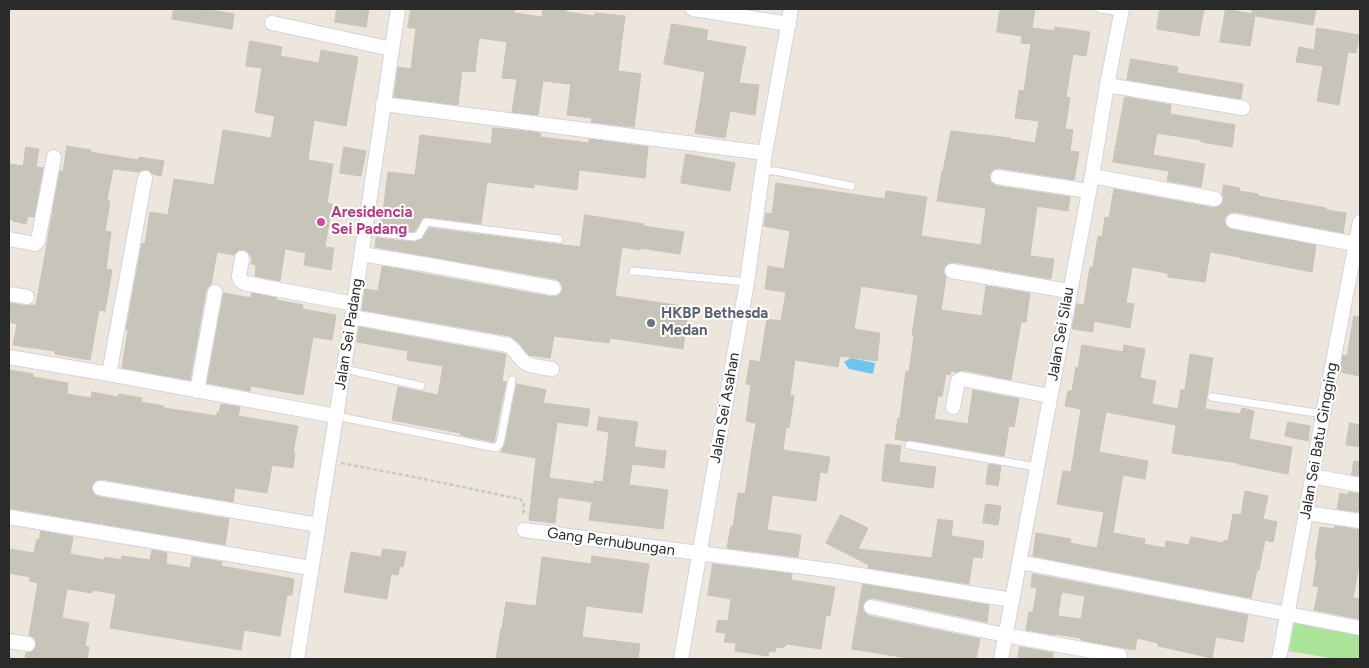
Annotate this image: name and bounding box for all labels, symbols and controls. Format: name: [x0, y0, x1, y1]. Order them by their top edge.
place label: Aresidencia Sei Padang: [331, 204, 412, 239]
marker: Aresidencia Sei Padang: [315, 216, 327, 228]
street label: Jalan Sei Padang: [331, 277, 367, 391]
street label: Jalan Sei Silau: [1044, 286, 1078, 382]
place label: HKBP Bethesda Medan: [661, 305, 768, 340]
marker: HKBP Bethesda Medan: [645, 317, 657, 329]
street label: Jalan Sei Asahan: [706, 351, 744, 465]
street label: Jalan Sei Batu Gingging: [1296, 361, 1342, 521]
street label: Gang Perhubungan: [546, 524, 676, 560]

